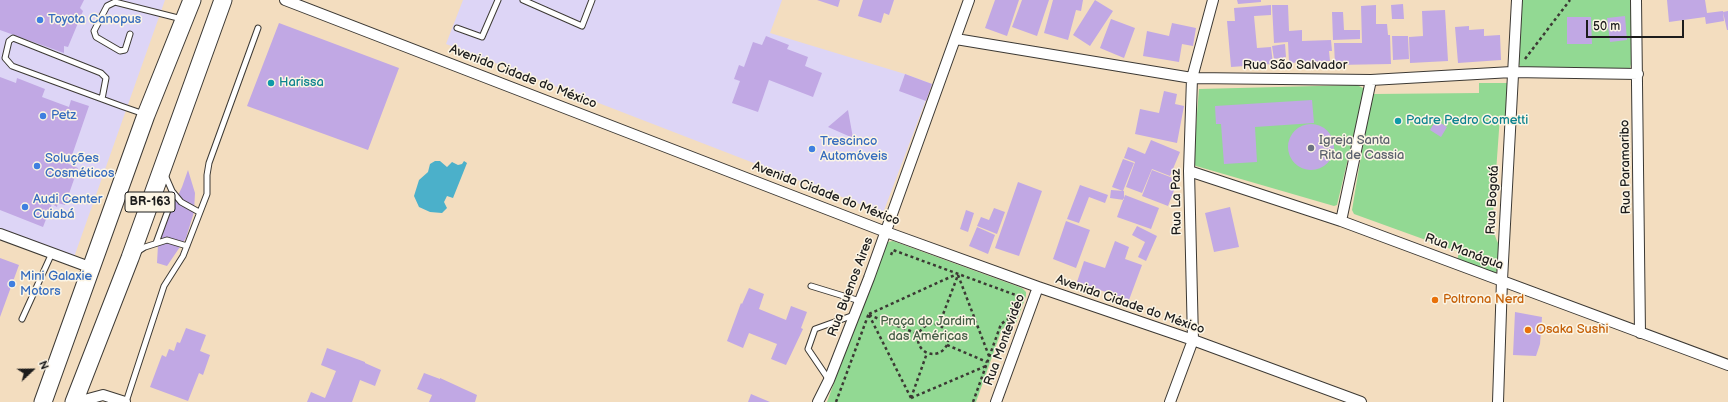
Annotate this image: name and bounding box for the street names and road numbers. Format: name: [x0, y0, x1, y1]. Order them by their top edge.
street label: Avenida Cidade do México: [447, 42, 599, 112]
street label: Rua São Salvador: [1243, 58, 1347, 74]
street label: Rua Paramaribo: [1617, 120, 1635, 214]
street label: Avenida Cidade do México: [750, 159, 902, 229]
street label: Rua Bogotá: [1483, 165, 1503, 235]
street label: Rua La Paz: [1169, 169, 1185, 235]
road number: BR-163: [125, 192, 175, 212]
street label: Rua Manágua: [1422, 231, 1506, 273]
street label: Rua Buenos Aires: [825, 235, 877, 339]
street label: Avenida Cidade do México: [1053, 272, 1207, 338]
street label: Rua Montevidéo: [981, 292, 1029, 388]

